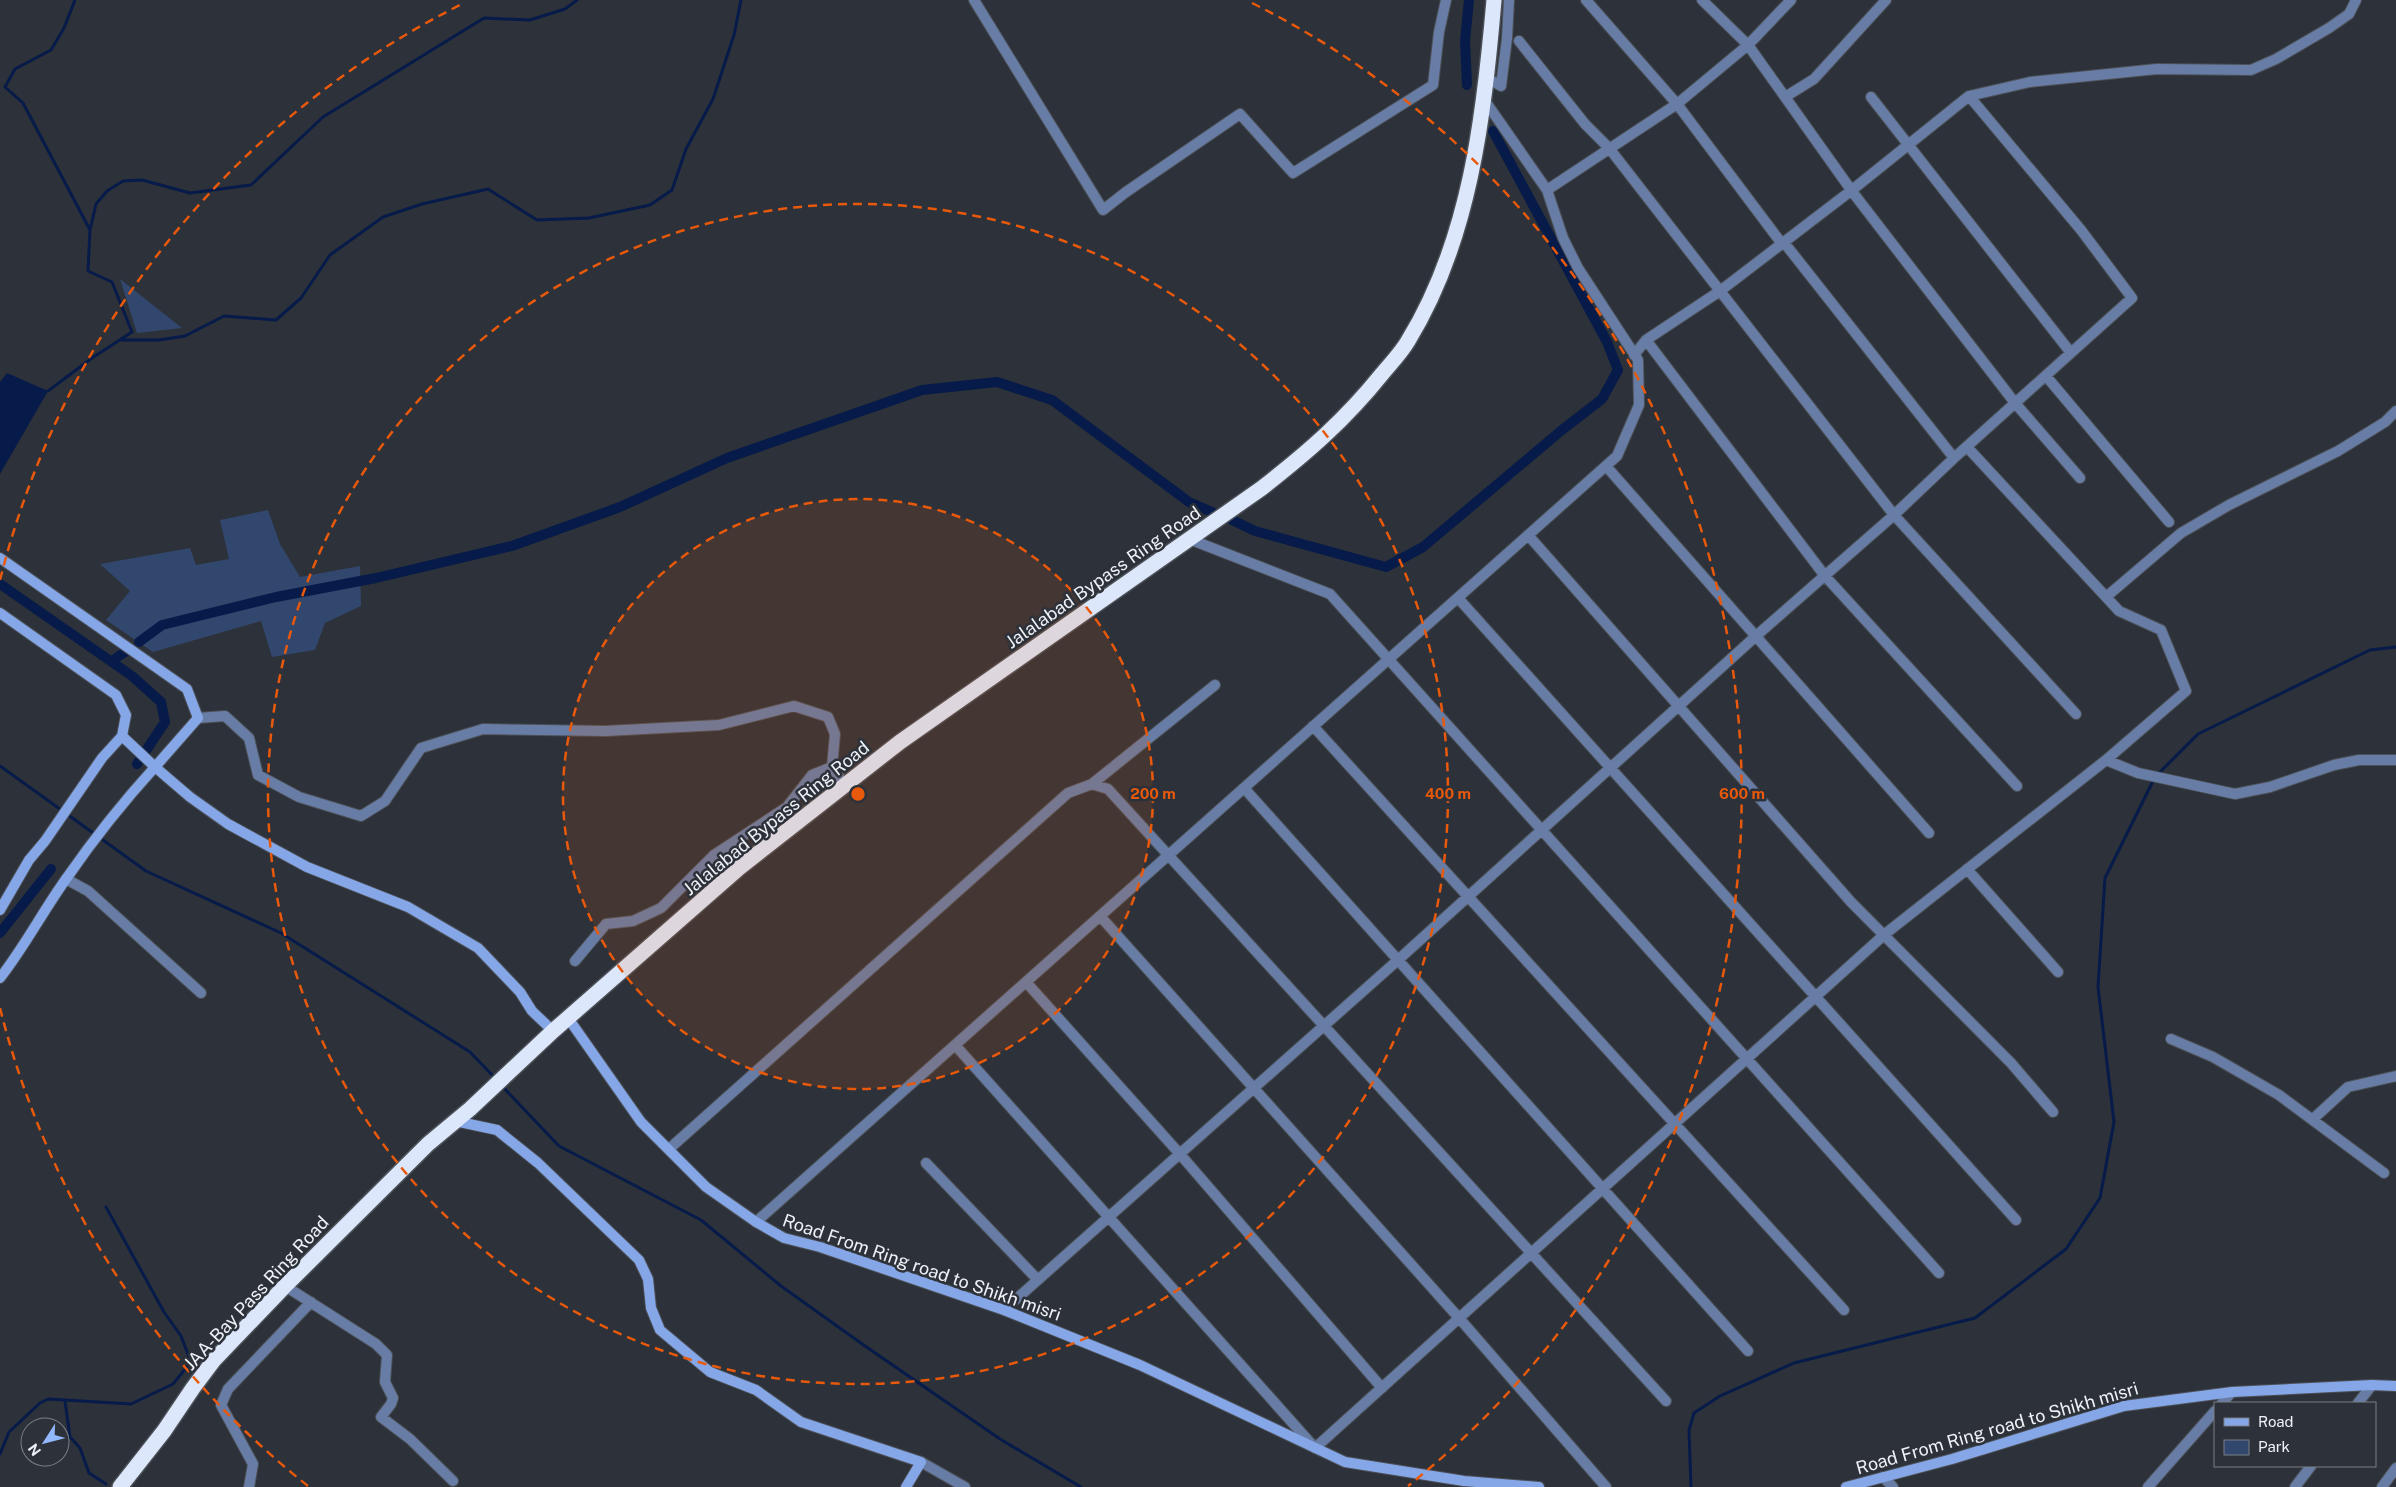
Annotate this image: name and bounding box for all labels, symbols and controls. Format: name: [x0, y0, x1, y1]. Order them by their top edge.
street label: Jalalabad Bypass Ring Road: [1002, 502, 1204, 652]
street label: Jalalabad Bypass Ring Road: [679, 736, 873, 900]
centre of rings: [849, 785, 867, 803]
text: 200 m: [1130, 785, 1176, 802]
text: 400 m: [1425, 785, 1471, 802]
text: 600 m: [1719, 785, 1765, 802]
street label: Road From Ring road to Shikh misri: [780, 1209, 1064, 1325]
street label: JAA-Bay Pass Ring Road: [179, 1212, 333, 1374]
street label: Road From Ring road to Shikh misri: [1853, 1378, 2141, 1478]
legend: [2214, 1402, 2376, 1467]
text: Road: [2258, 1413, 2294, 1430]
north arrow: [20, 1417, 70, 1467]
text: Park: [2258, 1438, 2290, 1455]
text: N: [25, 1441, 44, 1459]

